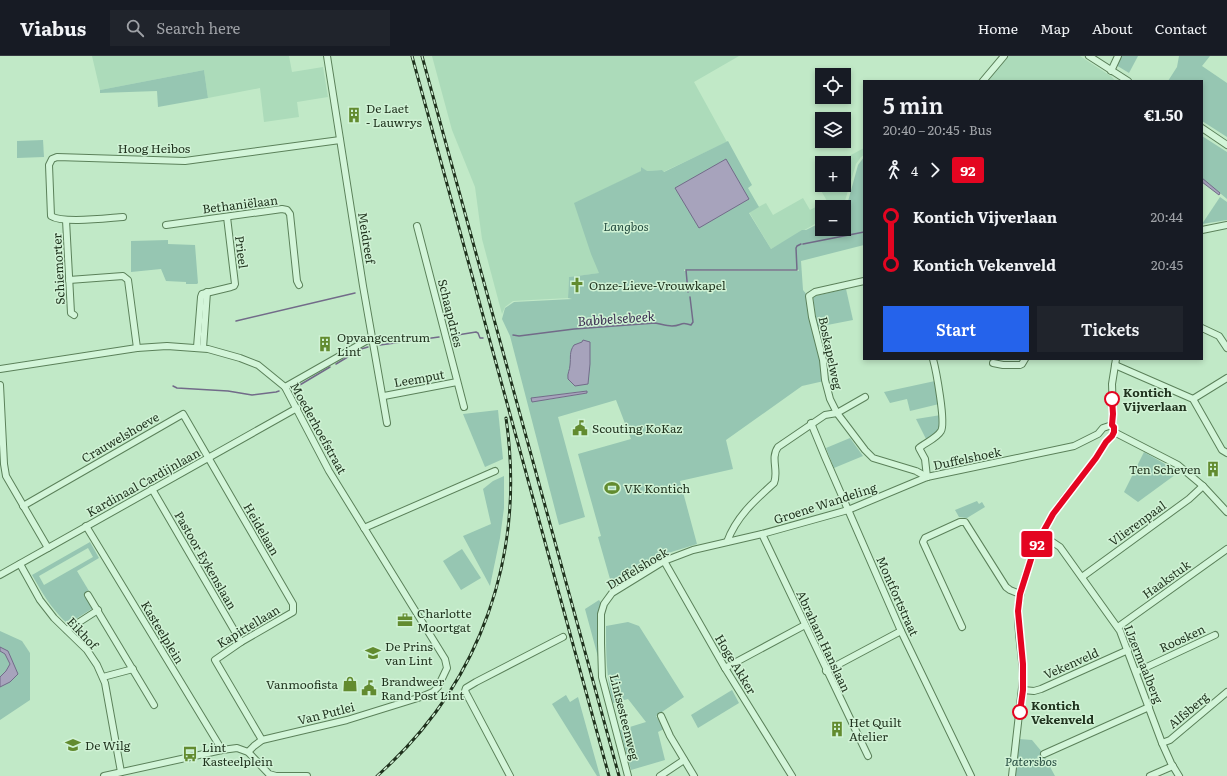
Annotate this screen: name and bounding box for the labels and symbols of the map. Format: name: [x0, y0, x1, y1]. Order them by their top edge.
place label: De Laet - Lauwrys: [366, 99, 422, 131]
building icon: De Laet - Lauwrys: [345, 106, 363, 124]
street label: Hoog Heibos: [118, 139, 191, 157]
street label: Bethaniëlaan: [201, 190, 279, 218]
street label: Meidreef: [354, 211, 380, 266]
park label: Langbos: [603, 217, 649, 235]
street label: Schiemorter: [47, 232, 69, 305]
street label: Prieel: [231, 234, 253, 270]
church icon: Onze-Lieve-Vrouwkapel: [568, 276, 586, 294]
place label: Onze-Lieve-Vrouwkapel: [589, 276, 726, 294]
street label: Schaapdries: [434, 277, 468, 350]
water label: Babbelsebeek: [577, 306, 656, 330]
street label: Boskapelweg: [814, 315, 848, 391]
place label: Opvangcentrum Lint: [337, 328, 431, 360]
building icon: Opvangcentrum Lint: [316, 335, 334, 353]
street label: Leemput: [392, 365, 446, 391]
street label: Moederhoefstraat: [286, 379, 352, 477]
place label: Kontich Vijverlaan: [1123, 383, 1188, 415]
marker: Kontich Vijverlaan: [1104, 391, 1120, 407]
street label: Crauwelshoeve: [78, 407, 162, 467]
public building icon: Scouting KoKaz: [571, 419, 589, 437]
place label: Scouting KoKaz: [592, 419, 682, 437]
street label: Duffelshoek: [931, 442, 1003, 474]
street label: Kardinaal Cardijnlaan: [83, 443, 203, 521]
place label: Ten Scheven: [1129, 460, 1201, 478]
building icon: Ten Scheven: [1204, 460, 1222, 478]
street label: Groene Wandeling: [771, 478, 879, 528]
sports icon: VK Kontich: [603, 479, 621, 497]
place label: VK Kontich: [624, 479, 690, 497]
street label: Vlierenpaal: [1105, 496, 1169, 550]
street label: Heidelaan: [240, 499, 284, 559]
street label: Pastoor Eykenslaan: [170, 507, 242, 613]
line badge: 92: [1019, 531, 1055, 557]
street label: Duffelshoek: [603, 542, 672, 593]
street label: Montfortstraat: [872, 553, 924, 639]
street label: Haakstuk: [1138, 555, 1194, 603]
street label: Abraham Hanslaan: [792, 587, 856, 695]
street label: Kasteelplein: [137, 597, 189, 667]
street label: Kapittellaan: [213, 600, 283, 652]
place label: Charlotte Moortgat: [417, 604, 472, 636]
office icon: Charlotte Moortgat: [396, 611, 414, 629]
street label: Eikhof: [63, 613, 104, 654]
street label: Roosken: [1156, 619, 1208, 656]
street label: IJzermaalberg: [1120, 622, 1168, 706]
street label: Hoge Akker: [711, 631, 761, 698]
place label: De Prins van Lint: [385, 637, 434, 669]
street label: Vekenveld: [1041, 643, 1102, 683]
school or university icon: De Prins van Lint: [364, 644, 382, 662]
place label: Brandweer Rand Post Lint: [381, 672, 464, 704]
street label: Lintsesteenweg: [606, 672, 644, 762]
place label: Vanmoofista: [266, 675, 339, 693]
shop icon: Vanmoofista: [341, 675, 359, 693]
public building icon: Brandweer Rand Post Lint: [360, 679, 378, 697]
street label: Alfsberg: [1164, 687, 1213, 732]
place label: Kontich Vekenveld: [1031, 696, 1094, 728]
street label: Van Putlei: [296, 697, 356, 729]
marker: Kontich Vekenveld: [1012, 704, 1028, 720]
place label: Het Quilt Atelier: [849, 713, 902, 745]
building icon: Het Quilt Atelier: [828, 720, 846, 738]
school or university icon: De Wilg: [64, 736, 82, 754]
place label: De Wilg: [85, 736, 131, 754]
place label: Lint Kasteelplein: [202, 738, 273, 770]
bus stop icon: Lint Kasteelplein: [181, 745, 199, 763]
park label: Patersbos: [1005, 752, 1057, 770]

